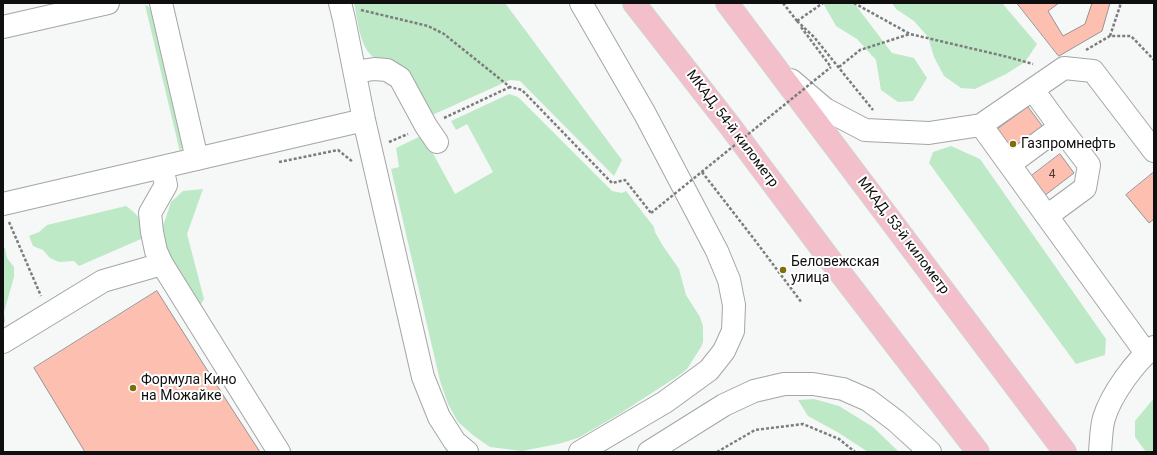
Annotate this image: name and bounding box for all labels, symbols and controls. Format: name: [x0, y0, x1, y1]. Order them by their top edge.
street label: МКАД, 54-й километр: [682, 67, 782, 191]
place label: Газпромнефть: [1021, 136, 1116, 152]
marker: Газпромнефть: [1008, 139, 1018, 149]
house number: 4: [1049, 168, 1055, 182]
street label: МКАД, 53-й километр: [853, 174, 953, 298]
place label: Беловежская улица: [791, 254, 880, 286]
marker: Беловежская улица: [778, 265, 788, 275]
place label: Формула Кино на Можайке: [141, 372, 237, 404]
marker: Формула Кино на Можайке: [128, 383, 138, 393]

